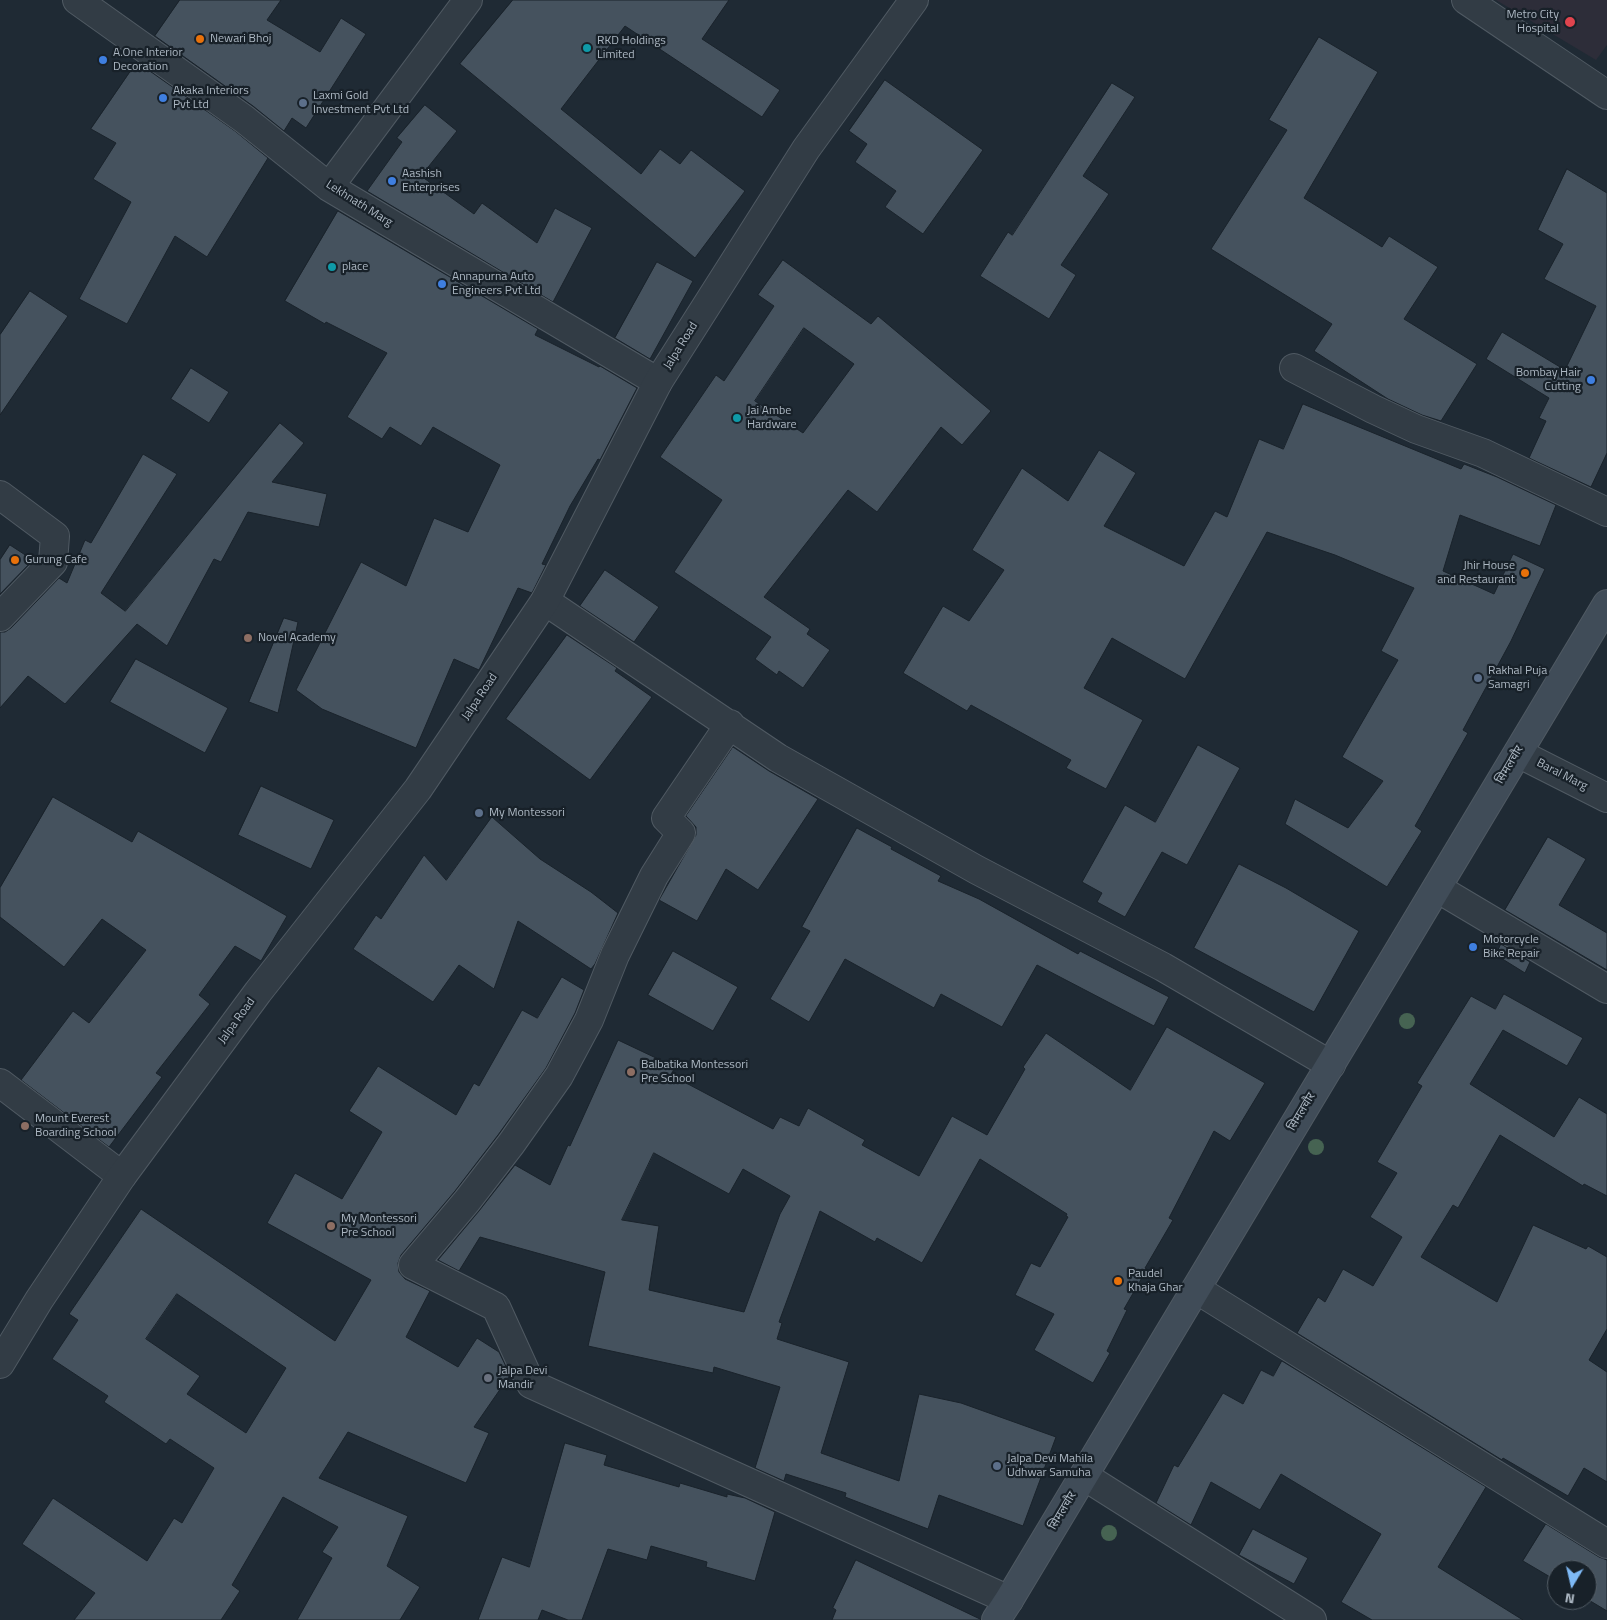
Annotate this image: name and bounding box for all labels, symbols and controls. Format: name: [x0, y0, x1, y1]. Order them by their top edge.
place label: Metro City Hospital: [1507, 8, 1559, 36]
marker: Metro City Hospital: [1563, 15, 1577, 29]
place label: Newari Bhoj: [210, 32, 271, 46]
marker: Newari Bhoj: [194, 33, 206, 45]
place label: RKD Holdings Limited: [597, 34, 666, 62]
marker: RKD Holdings Limited: [581, 42, 593, 54]
place label: A.One Interior Decoration: [113, 46, 183, 74]
marker: A.One Interior Decoration: [97, 54, 109, 66]
place label: Akaka Interiors Pvt Ltd: [173, 84, 249, 112]
place label: Laxmi Gold Investment Pvt Ltd: [313, 89, 409, 117]
marker: Akaka Interiors Pvt Ltd: [157, 92, 169, 104]
marker: Laxmi Gold Investment Pvt Ltd: [297, 97, 309, 109]
place label: Aashish Enterprises: [402, 167, 460, 195]
marker: Aashish Enterprises: [386, 175, 398, 187]
street label: Lekhnath Marg: [323, 178, 395, 230]
place label: place: [342, 260, 368, 274]
marker: place: [326, 261, 338, 273]
place label: Annapurna Auto Engineers Pvt Ltd: [452, 270, 541, 298]
marker: Annapurna Auto Engineers Pvt Ltd: [436, 278, 448, 290]
street label: Jalpa Road: [661, 320, 701, 372]
place label: Bombay Hair Cutting: [1516, 366, 1581, 394]
marker: Bombay Hair Cutting: [1585, 374, 1597, 386]
place label: Jai Ambe Hardware: [747, 404, 797, 432]
marker: Jai Ambe Hardware: [731, 412, 743, 424]
place label: Gurung Cafe: [25, 553, 87, 567]
marker: Gurung Cafe: [9, 554, 21, 566]
place label: Jhir House and Restaurant: [1437, 559, 1515, 587]
marker: Jhir House and Restaurant: [1519, 567, 1531, 579]
place label: Novel Academy: [258, 631, 336, 645]
marker: Novel Academy: [242, 632, 254, 644]
place label: Rakhal Puja Samagri: [1488, 664, 1547, 692]
street label: Jalpa Road: [459, 671, 501, 723]
marker: Rakhal Puja Samagri: [1472, 672, 1484, 684]
street label: सिमलचौर: [1493, 743, 1527, 787]
street label: Baral Marg: [1534, 756, 1590, 794]
place label: My Montessori: [489, 806, 565, 820]
marker: My Montessori: [473, 807, 485, 819]
place label: Motorcycle Bike Repair: [1483, 933, 1540, 961]
marker: Motorcycle Bike Repair: [1467, 941, 1479, 953]
street label: Jalpa Road: [216, 995, 258, 1047]
place label: Balbatika Montessori Pre School: [641, 1058, 748, 1086]
marker: Balbatika Montessori Pre School: [625, 1066, 637, 1078]
street label: सिमलचौर: [1285, 1090, 1319, 1134]
place label: Mount Everest Boarding School: [35, 1112, 117, 1140]
marker: Mount Everest Boarding School: [19, 1120, 31, 1132]
place label: My Montessori Pre School: [341, 1212, 417, 1240]
marker: My Montessori Pre School: [325, 1220, 337, 1232]
place label: Paudel Khaja Ghar: [1128, 1267, 1183, 1295]
marker: Paudel Khaja Ghar: [1112, 1275, 1124, 1287]
place label: Jalpa Devi Mandir: [498, 1364, 547, 1392]
marker: Jalpa Devi Mandir: [482, 1372, 494, 1384]
place label: Jalpa Devi Mahila Udhwar Samuha: [1007, 1452, 1093, 1480]
marker: Jalpa Devi Mahila Udhwar Samuha: [991, 1460, 1003, 1472]
street label: सिमलचौर: [1046, 1489, 1080, 1533]
north arrow: [1547, 1560, 1597, 1610]
text: N: [1563, 1588, 1576, 1610]

